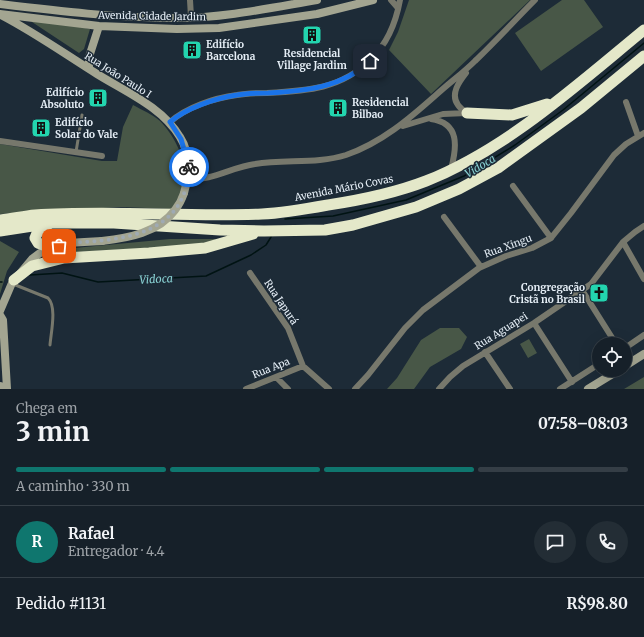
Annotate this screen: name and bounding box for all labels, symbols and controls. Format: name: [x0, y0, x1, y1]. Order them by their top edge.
street label: Avenida Cidade Jardim: [97, 9, 206, 23]
building icon: Residencial Village Jardim: [301, 24, 323, 46]
place label: Edifício Barcelona: [206, 38, 256, 63]
building icon: Edifício Barcelona: [181, 39, 203, 61]
pin: [353, 44, 387, 78]
place label: Residencial Village Jardim: [276, 47, 347, 72]
street label: Rua João Paulo I: [82, 49, 154, 101]
icon: home: [359, 50, 381, 72]
place label: Edifício Absoluto: [40, 86, 84, 111]
building icon: Edifício Absoluto: [87, 87, 109, 109]
place label: Residencial Bilbao: [352, 96, 410, 121]
building icon: Residencial Bilbao: [327, 97, 349, 119]
place label: Edifício Solar do Vale: [55, 116, 119, 141]
building icon: Edifício Solar do Vale: [30, 117, 52, 139]
courier: [169, 147, 209, 187]
water label: Vidoca: [462, 151, 498, 181]
icon: bike: [178, 156, 200, 178]
street label: Avenida Mário Covas: [293, 172, 394, 204]
pin: [42, 229, 76, 263]
street label: Rua Xingu: [482, 231, 534, 261]
icon: bag: [48, 235, 70, 257]
water label: Vidoca: [139, 271, 173, 287]
street label: Rua Japurá: [261, 277, 301, 328]
place label: Congregação Cristã no Brasil: [509, 281, 586, 306]
church icon: Congregação Cristã no Brasil: [588, 282, 610, 304]
street label: Rua Aguapei: [472, 310, 530, 352]
map controls: [592, 337, 632, 377]
button: locate: [592, 337, 632, 377]
street label: Rua Apa: [250, 354, 292, 381]
text: Chega em: [16, 400, 77, 417]
text: 07:58–08:03: [538, 414, 628, 433]
text: 3 min: [16, 415, 90, 448]
text: A caminho · 330 m: [16, 478, 130, 495]
button: chat: [534, 521, 576, 563]
button: phone: [586, 521, 628, 563]
text: Rafael: [68, 524, 114, 543]
text: R: [32, 532, 42, 551]
text: Entregador · 4.4: [68, 543, 165, 560]
text: Pedido #1131: [16, 594, 106, 613]
text: R$98.80: [567, 594, 628, 613]

